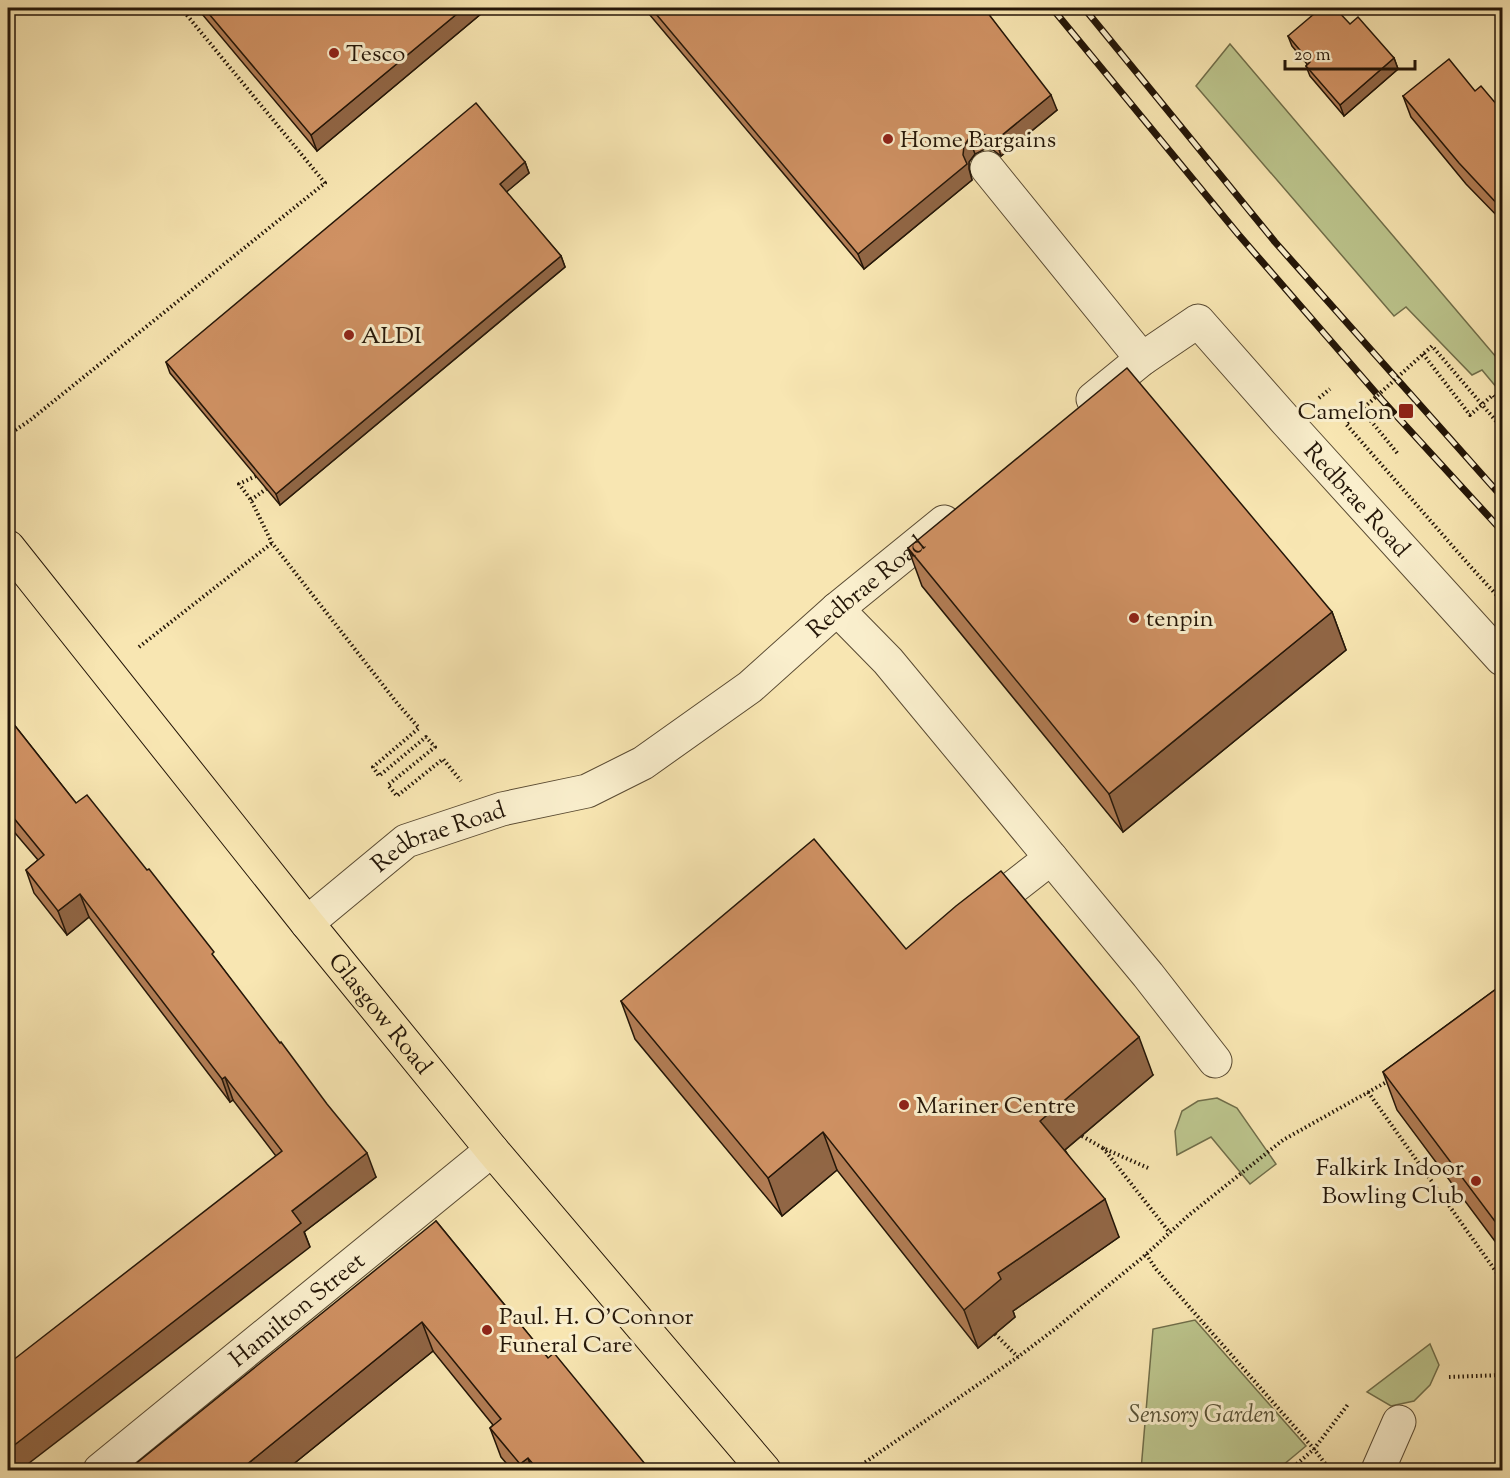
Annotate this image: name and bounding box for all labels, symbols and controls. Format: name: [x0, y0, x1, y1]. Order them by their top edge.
scale bar: [1285, 33, 1416, 71]
place label: Tesco: [346, 38, 405, 72]
text: 20 m: [1294, 43, 1331, 69]
marker: Tesco: [327, 46, 341, 60]
place label: Home Bargains: [900, 124, 1056, 158]
marker: Home Bargains: [881, 132, 895, 146]
place label: ALDI: [361, 320, 422, 354]
marker: ALDI: [342, 328, 356, 342]
place label: Camelon: [1297, 396, 1392, 430]
marker: Camelon: [1397, 402, 1415, 420]
street label: Redbrae Road: [1295, 436, 1417, 566]
street label: Redbrae Road: [800, 528, 934, 647]
place label: tenpin: [1146, 603, 1214, 637]
marker: tenpin: [1127, 611, 1141, 625]
street label: Redbrae Road: [365, 794, 511, 882]
street label: Glasgow Road: [319, 947, 439, 1083]
place label: Mariner Centre: [916, 1090, 1076, 1124]
marker: Mariner Centre: [897, 1098, 911, 1112]
place label: Falkirk Indoor Bowling Club: [1316, 1152, 1464, 1214]
marker: Falkirk Indoor Bowling Club: [1469, 1174, 1483, 1188]
street label: Hamilton Street: [223, 1245, 373, 1377]
place label: Paul. H. O'Connor Funeral Care: [499, 1301, 694, 1363]
marker: Paul. H. O'Connor Funeral Care: [480, 1323, 494, 1337]
park label: Sensory Garden: [1128, 1399, 1276, 1433]

